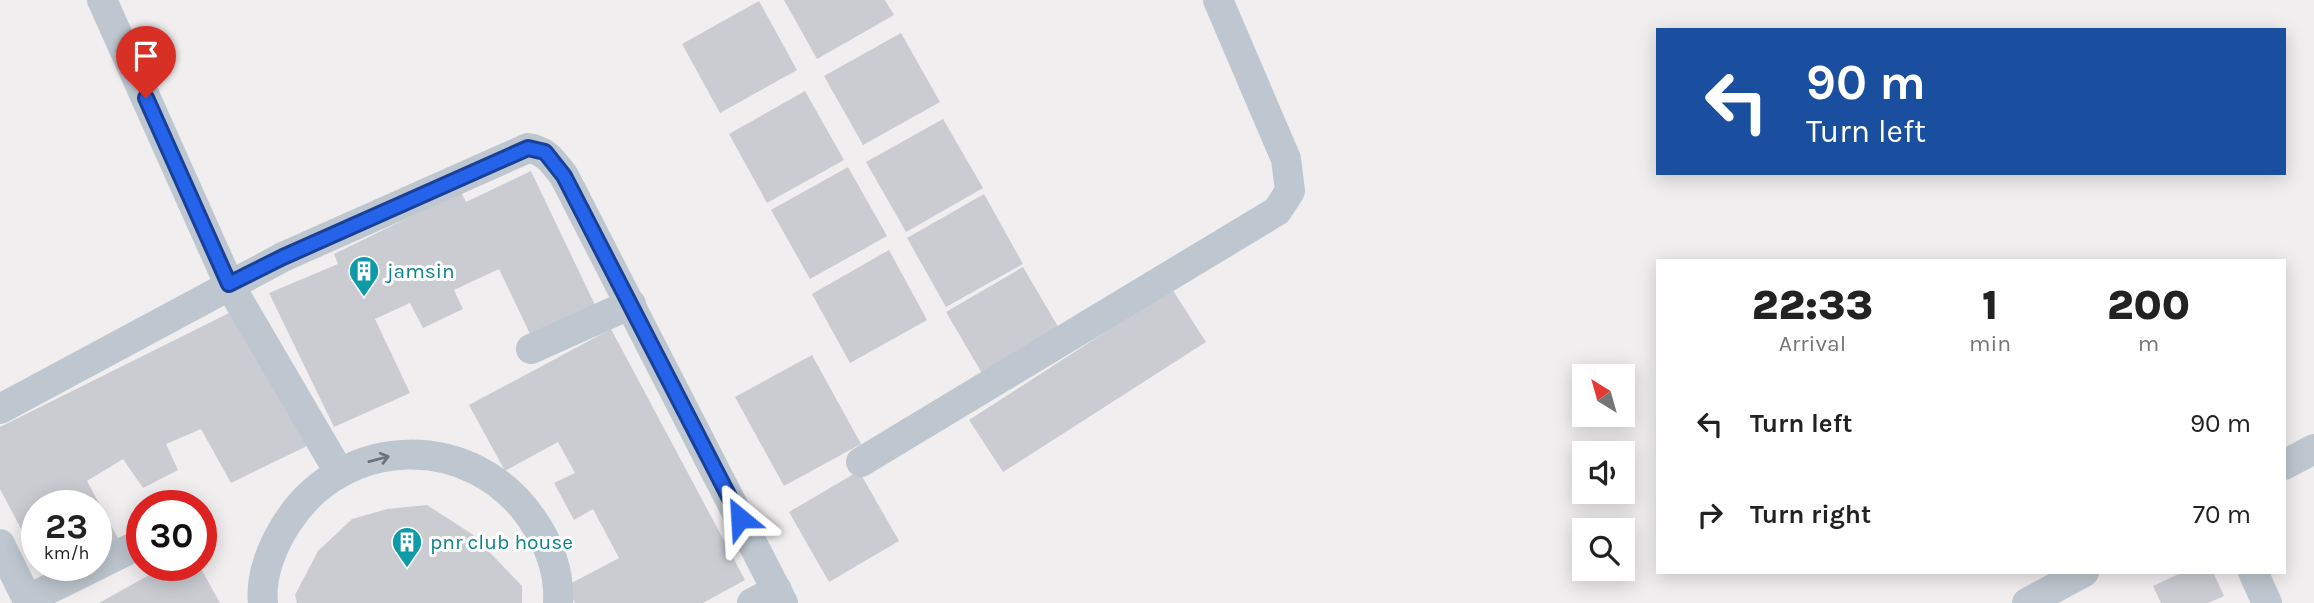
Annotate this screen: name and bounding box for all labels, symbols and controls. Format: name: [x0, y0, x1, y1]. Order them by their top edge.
pin: [116, 26, 176, 98]
icon: arrive: [127, 37, 165, 75]
text: 90 m: [1806, 54, 1926, 111]
icon: left: [1691, 56, 1782, 147]
text: Turn left: [1806, 113, 1926, 150]
building icon: jamsin: [347, 254, 381, 298]
place label: jamsin: [385, 259, 455, 283]
text: 22:33: [1752, 280, 1873, 330]
text: 1: [1982, 280, 1998, 330]
text: 200: [2107, 280, 2190, 330]
text: Arrival: [1779, 330, 1846, 357]
text: min: [1969, 330, 2011, 357]
text: m: [2138, 330, 2159, 357]
north arrow: [1572, 364, 1634, 427]
map controls: [1572, 364, 1635, 581]
icon: left: [1691, 405, 1729, 443]
text: Turn left: [1750, 408, 1852, 439]
text: 90 m: [2190, 408, 2251, 439]
button: sound: [1572, 441, 1635, 504]
one-way arrow: [368, 451, 390, 464]
position arrow: [703, 481, 777, 555]
speed limit sign: 30: [126, 490, 217, 581]
icon: right: [1691, 496, 1729, 534]
text: Turn right: [1750, 499, 1871, 530]
text: 70 m: [2193, 499, 2251, 530]
text: 23: [45, 506, 88, 547]
button: search: [1572, 518, 1635, 581]
building icon: pnr club house: [390, 525, 424, 569]
place label: pnr club house: [430, 530, 573, 554]
text: km/h: [44, 542, 89, 564]

